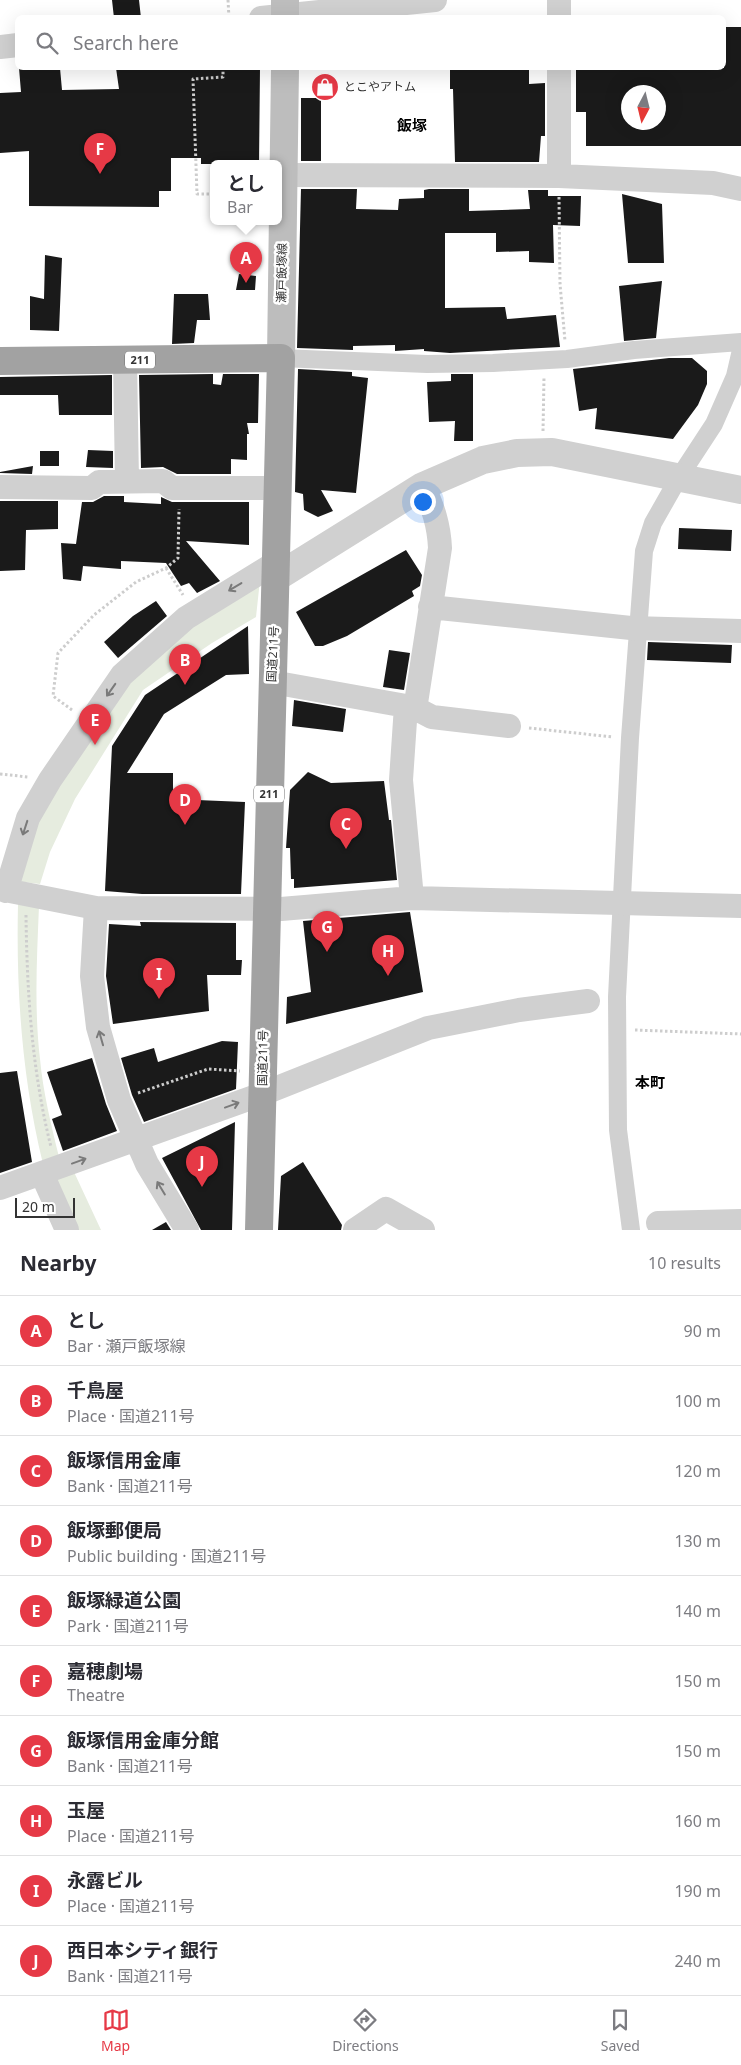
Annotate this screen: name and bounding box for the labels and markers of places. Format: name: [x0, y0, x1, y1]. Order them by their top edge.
shop icon: とこやアトム: [310, 72, 340, 102]
place label: とこやアトム: [344, 78, 416, 95]
pin: F: [84, 133, 116, 174]
pin: A: [230, 242, 262, 283]
pin: B: [169, 644, 201, 685]
pin: E: [79, 704, 111, 745]
pin: D: [169, 784, 201, 825]
pin: C: [330, 808, 362, 849]
pin: G: [311, 911, 343, 952]
pin: H: [372, 935, 404, 976]
pin: I: [143, 958, 175, 999]
pin: J: [186, 1146, 218, 1187]

